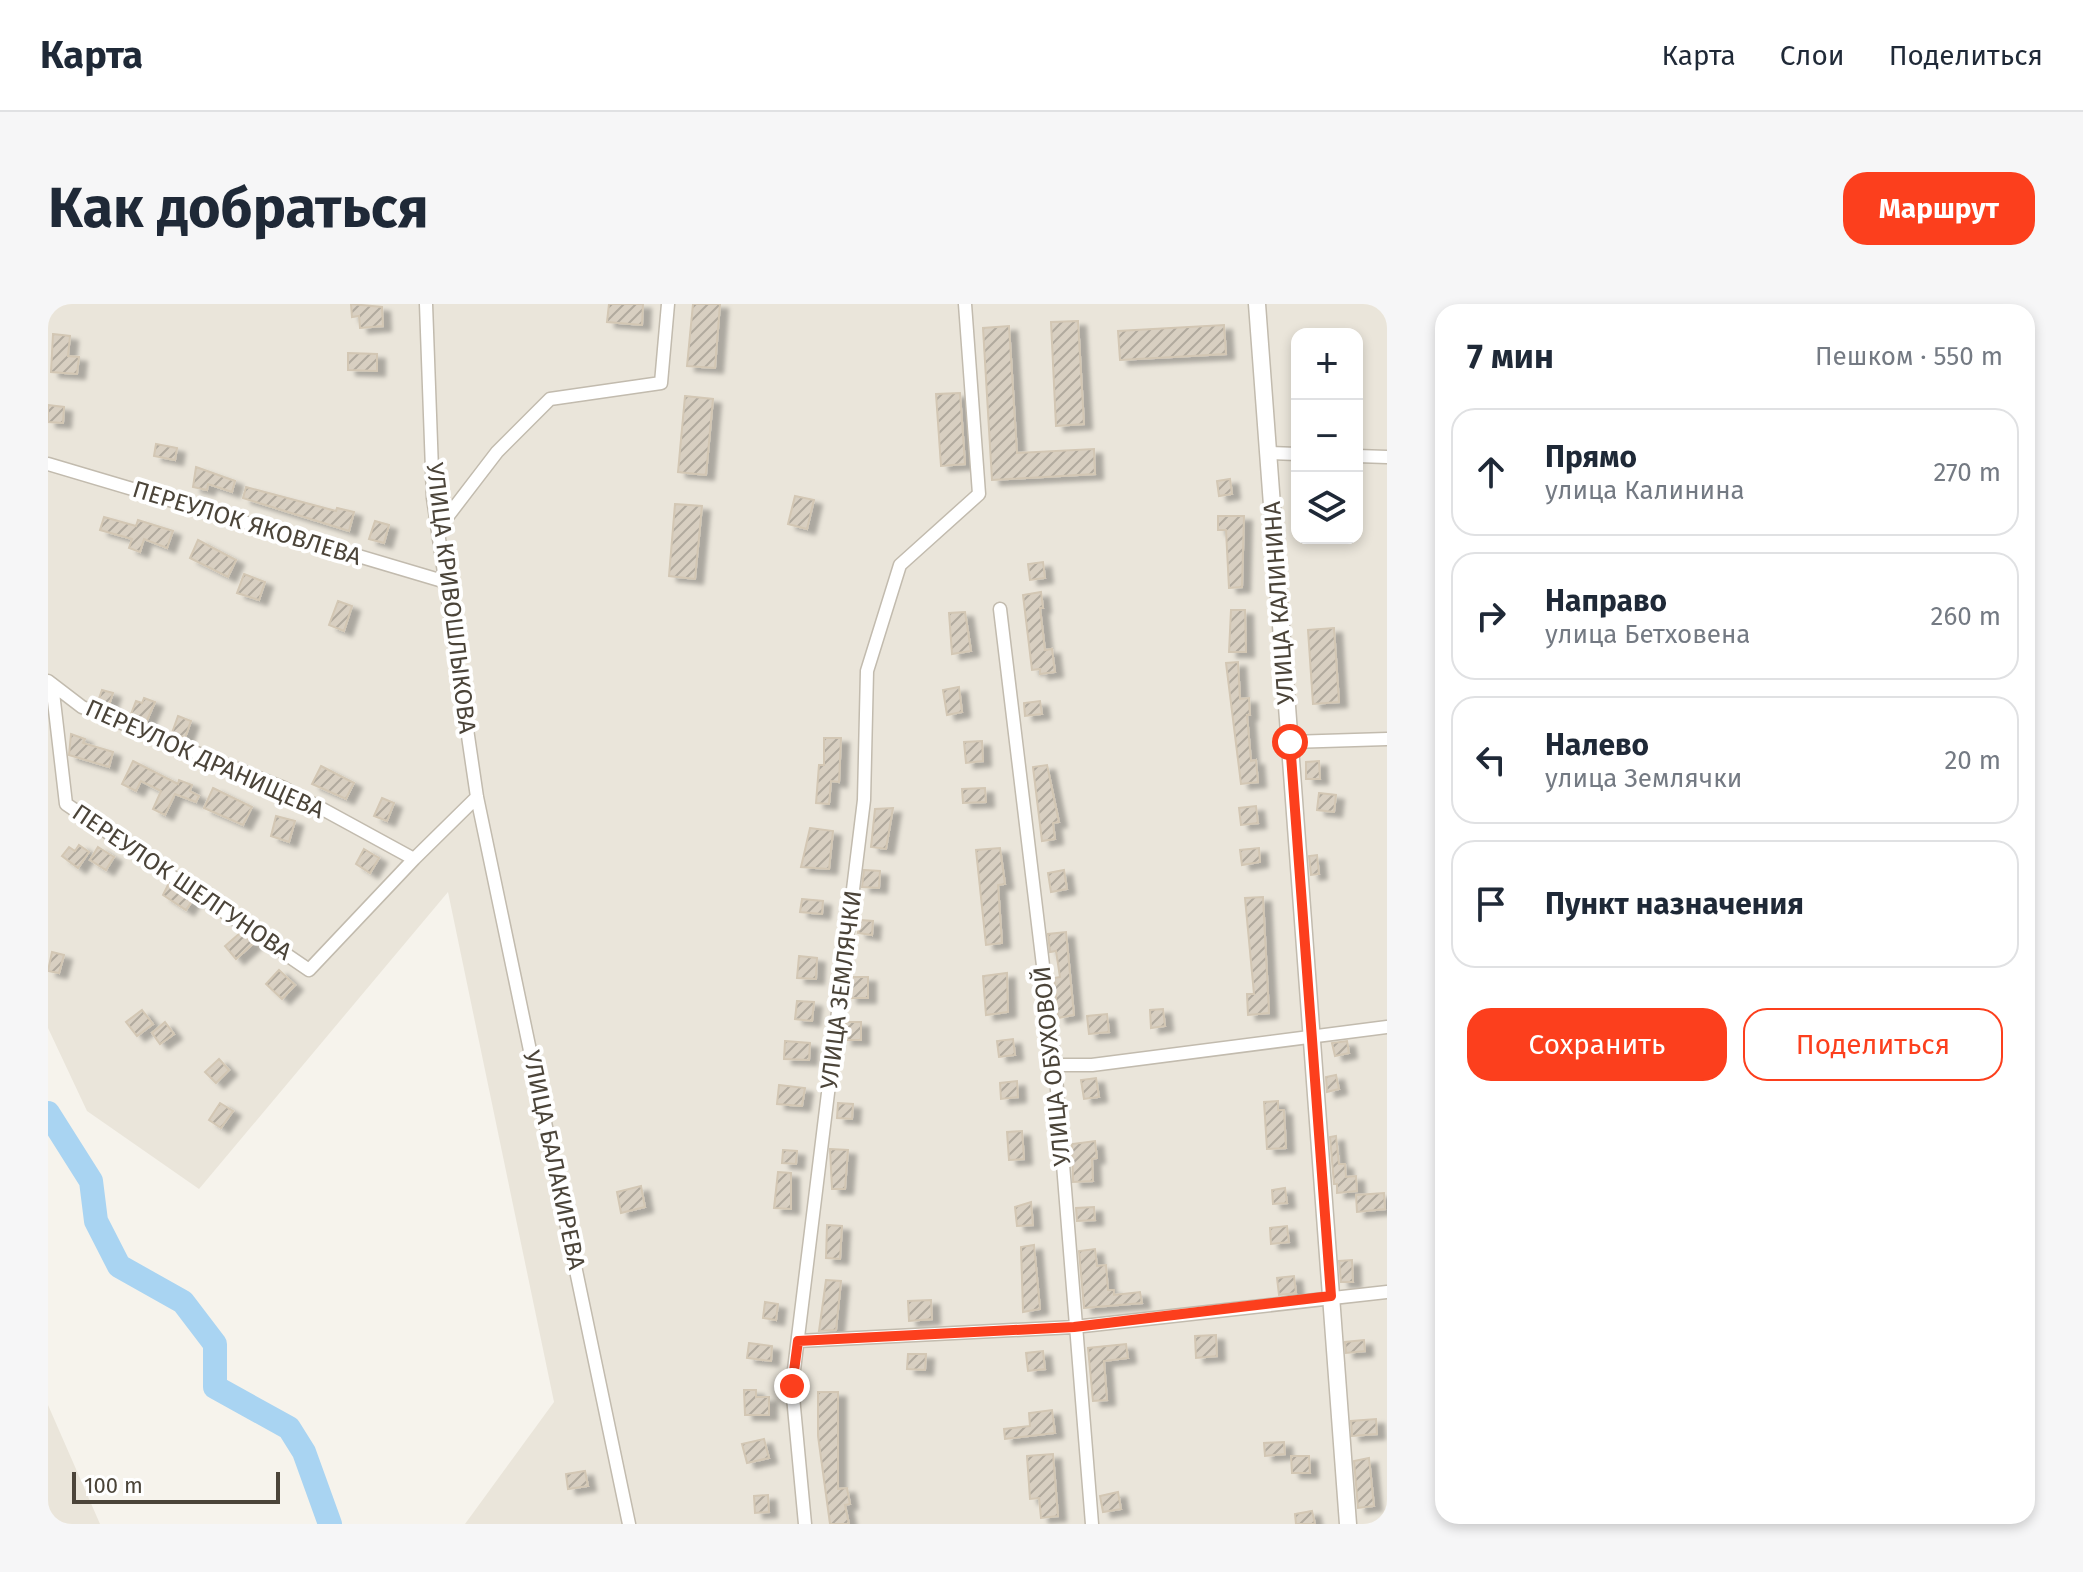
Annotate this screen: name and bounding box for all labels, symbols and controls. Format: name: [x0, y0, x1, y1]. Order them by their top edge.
text: Карта: [40, 32, 143, 78]
text: Карта: [1661, 39, 1736, 72]
text: Слои: [1780, 39, 1845, 72]
text: Поделиться: [1889, 39, 2043, 72]
button: Маршрут: [1843, 172, 2035, 245]
text: Как добраться: [48, 175, 429, 242]
map controls: [1291, 328, 1363, 544]
button: +: [1291, 328, 1363, 400]
text: 7 мин: [1467, 336, 1554, 377]
text: Пешком · 550 m: [1815, 341, 2003, 372]
button: −: [1291, 400, 1363, 472]
text: Прямо: [1545, 439, 1637, 475]
icon: ahead: [1469, 450, 1513, 494]
text: 270 m: [1933, 457, 2001, 488]
street label: УЛИЦА КРИВОШЛЫКОВА: [420, 461, 482, 735]
button: layers: [1291, 472, 1363, 544]
street label: ПЕРЕУЛОК ЯКОВЛЕВА: [129, 475, 365, 571]
text: улица Калинина: [1545, 475, 1745, 506]
street label: УЛИЦА КАЛИНИНА: [1258, 500, 1300, 706]
text: Направо: [1545, 583, 1667, 619]
icon: right: [1469, 594, 1513, 638]
text: 260 m: [1931, 601, 2001, 632]
text: улица Бетховена: [1545, 619, 1750, 650]
street label: ПЕРЕУЛОК ДРАНИЩЕВА: [81, 694, 329, 824]
route start: [1272, 724, 1308, 760]
text: Налево: [1545, 727, 1649, 763]
icon: left: [1469, 738, 1513, 782]
text: 20 m: [1944, 745, 2001, 776]
text: улица Землячки: [1545, 763, 1742, 794]
street label: ПЕРЕУЛОК ШЕЛГУНОВА: [67, 798, 297, 966]
icon: arrive: [1469, 882, 1513, 926]
text: Пункт назначения: [1545, 886, 1804, 922]
street label: УЛИЦА ЗЕМЛЯЧКИ: [815, 889, 867, 1091]
street label: УЛИЦА ОБУХОВОЙ: [1028, 965, 1076, 1167]
button: Сохранить: [1467, 1008, 1727, 1081]
button: Поделиться: [1743, 1008, 2003, 1081]
street label: УЛИЦА БАЛАКИРЕВА: [517, 1048, 591, 1272]
route end: [774, 1368, 810, 1404]
scale bar: [72, 1468, 280, 1504]
text: 100 m: [84, 1472, 143, 1499]

